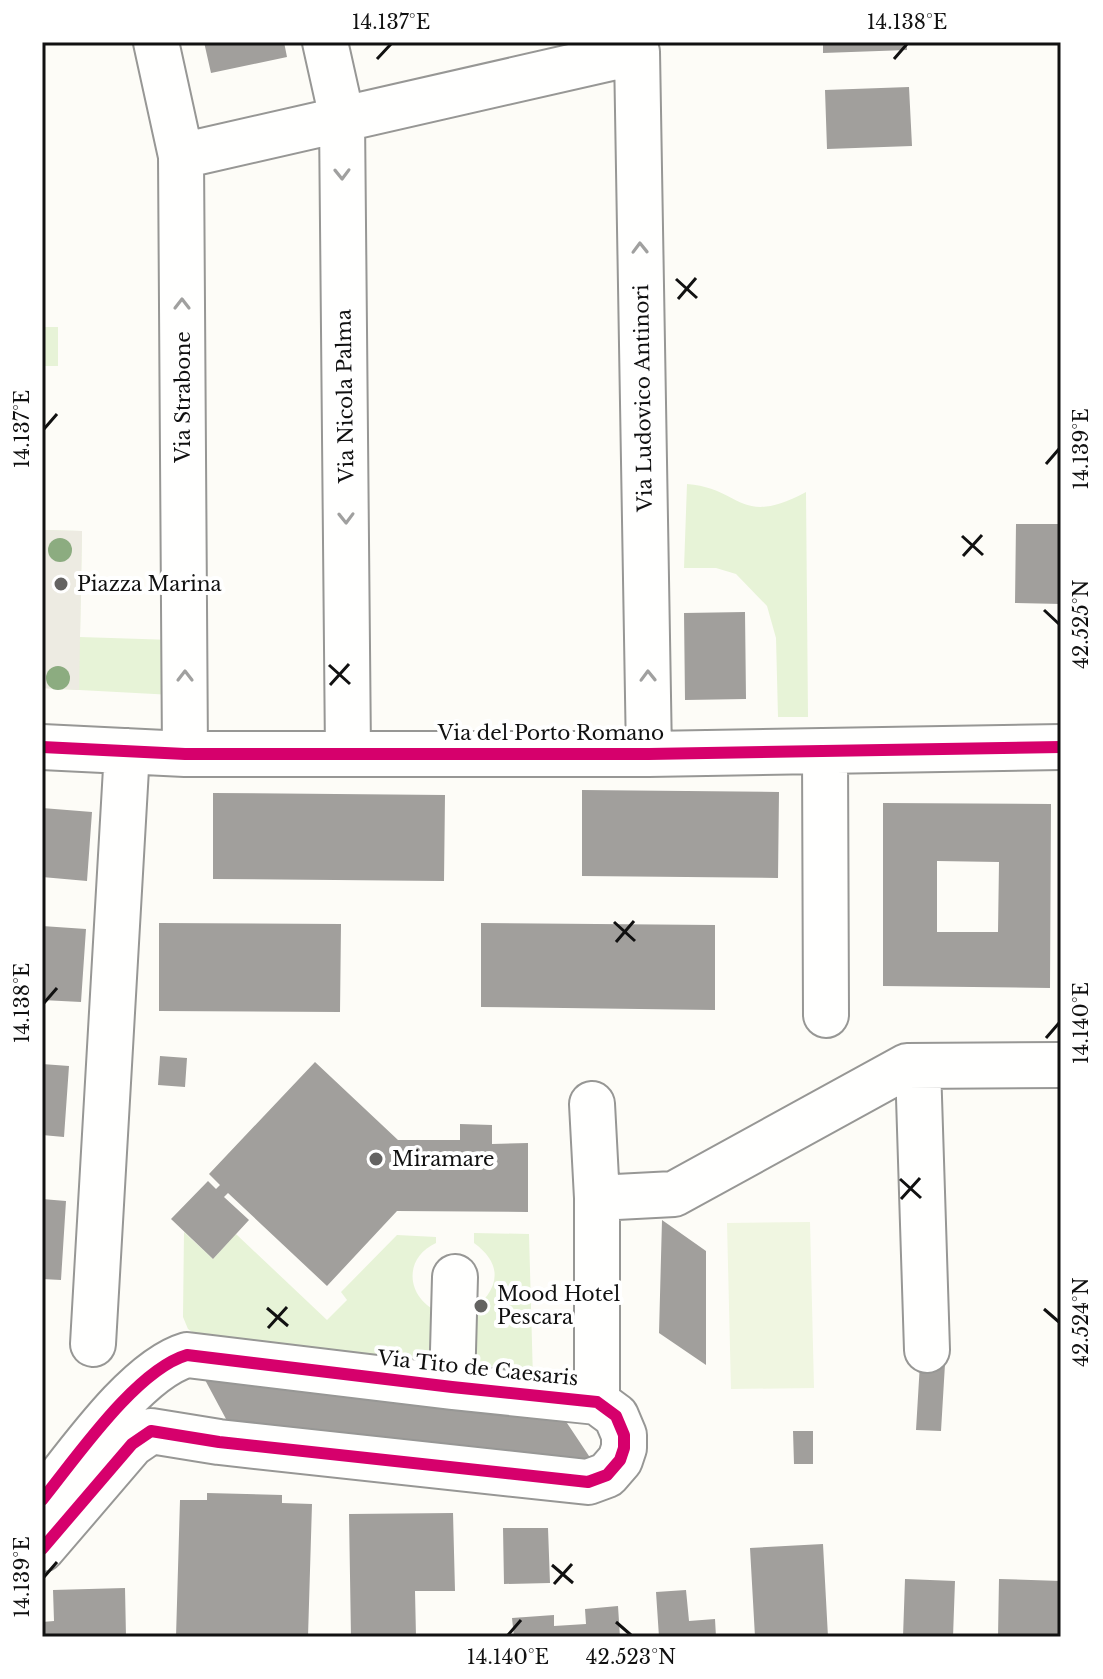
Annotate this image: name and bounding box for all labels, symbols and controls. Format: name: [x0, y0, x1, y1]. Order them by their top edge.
text: 14.137°E: [352, 10, 430, 34]
text: 14.138°E: [867, 10, 947, 34]
one-way arrow: [333, 168, 351, 181]
one-way arrow: [632, 241, 649, 254]
street label: Via Ludovico Antinori: [629, 284, 657, 513]
one-way arrow: [173, 297, 191, 310]
street label: Via Nicola Palma: [331, 308, 359, 484]
street label: Via Strabone: [171, 331, 195, 464]
text: 14.137°E: [10, 390, 34, 468]
text: 14.139°E: [1069, 408, 1093, 490]
one-way arrow: [337, 512, 355, 525]
place label: Piazza Marina: [77, 572, 223, 596]
marker: Piazza Marina: [52, 575, 70, 593]
text: 42.525°N: [1069, 579, 1093, 669]
one-way arrow: [176, 669, 194, 682]
one-way arrow: [639, 669, 657, 682]
street label: Via del Porto Romano: [437, 721, 664, 745]
text: 14.138°E: [10, 963, 34, 1043]
text: 14.140°E: [1069, 982, 1093, 1064]
place label: Miramare: [392, 1147, 495, 1171]
marker: Miramare: [367, 1150, 385, 1168]
text: 42.524°N: [1069, 1277, 1093, 1367]
place label: Mood Hotel Pescara: [497, 1282, 620, 1329]
marker: Mood Hotel Pescara: [472, 1297, 490, 1315]
street label: Via Tito de Caesaris: [375, 1345, 580, 1390]
text: 14.139°E: [10, 1536, 34, 1618]
text: 14.140°E: [467, 1645, 549, 1669]
text: 42.523°N: [586, 1645, 676, 1669]

